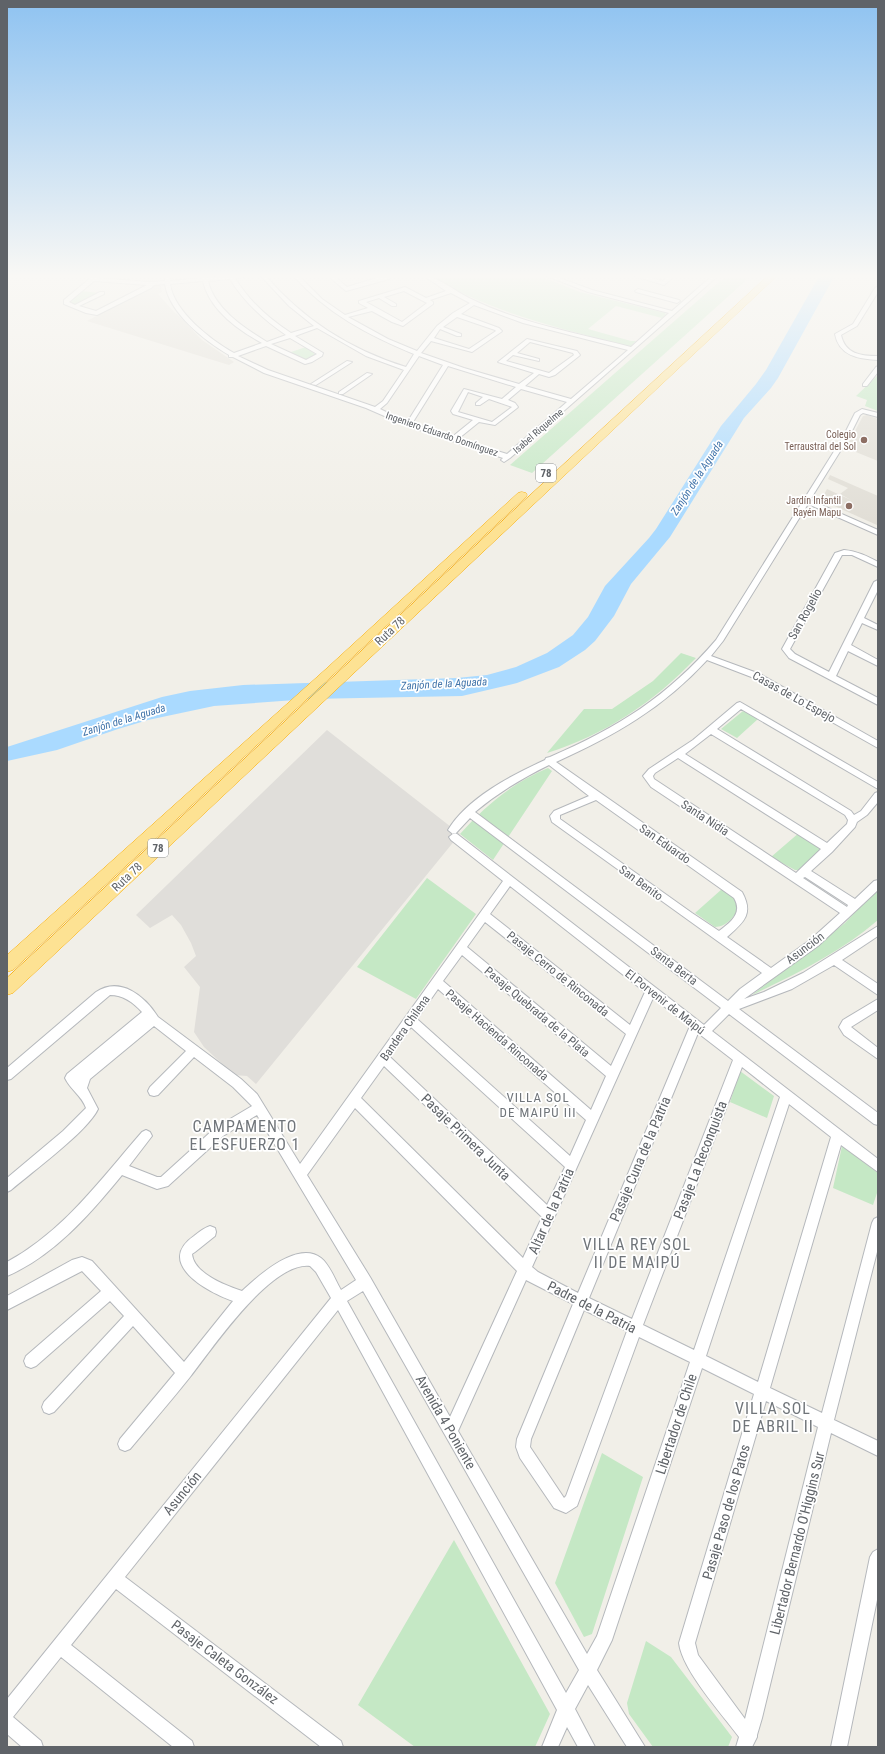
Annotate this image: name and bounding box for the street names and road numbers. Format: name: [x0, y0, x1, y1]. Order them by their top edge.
street label: Isabel Riquelme: [511, 406, 566, 456]
street label: Ingeniero Eduardo Domínguez: [384, 410, 500, 458]
road number: 78: [536, 464, 556, 482]
street label: San Rogelio: [785, 586, 825, 642]
street label: Ruta 78: [372, 614, 408, 648]
street label: Casas de Lo Espejo: [750, 668, 838, 726]
street label: Santa Nidia: [678, 797, 732, 839]
street label: San Eduardo: [637, 821, 693, 867]
road number: 78: [148, 839, 168, 857]
street label: Ruta 78: [109, 860, 145, 894]
street label: San Benito: [616, 862, 666, 904]
street label: Pasaje Cerro de Rinconada: [504, 929, 612, 1020]
street label: Asunción: [783, 929, 827, 967]
street label: Santa Berta: [648, 944, 700, 988]
street label: Pasaje Quebrada de la Plata: [482, 964, 593, 1060]
street label: El Porvenir de Maipú: [622, 967, 708, 1038]
street label: Pasaje Hacienda Rinconada: [443, 986, 552, 1084]
street label: Bandera Chilena: [377, 992, 433, 1064]
street label: Pasaje Primera Junta: [418, 1090, 514, 1184]
street label: Pasaje Cuna de la Patria: [606, 1094, 674, 1224]
street label: Pasaje La Reconquista: [670, 1099, 730, 1221]
street label: Altar de la Patria: [525, 1166, 577, 1256]
street label: Padre de la Patria: [545, 1278, 639, 1336]
street label: Libertador de Chile: [652, 1371, 700, 1476]
street label: Avenida 4 Poniente: [413, 1372, 480, 1472]
street label: Pasaje Paso de los Patos: [699, 1443, 753, 1581]
street label: Libertador Bernardo O'Higgins Sur: [766, 1450, 828, 1636]
street label: Asunción: [160, 1468, 204, 1518]
street label: Pasaje Caleta González: [168, 1617, 282, 1707]

